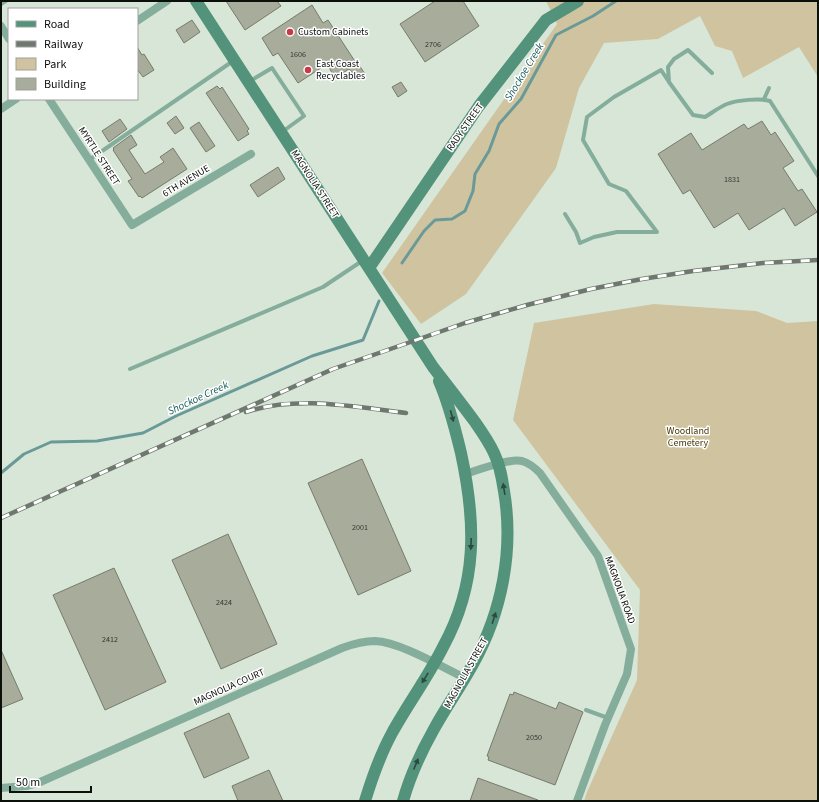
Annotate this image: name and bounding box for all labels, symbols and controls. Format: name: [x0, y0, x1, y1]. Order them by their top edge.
legend: [8, 8, 138, 100]
text: Road: [44, 16, 70, 33]
place label: Custom Cabinets: [298, 25, 369, 39]
marker: Custom Cabinets: [285, 27, 295, 37]
text: Railway: [44, 36, 83, 53]
house number: 2706: [425, 39, 441, 50]
water label: Shockoe Creek: [501, 39, 548, 104]
house number: 1606: [290, 49, 306, 60]
text: Park: [44, 56, 66, 73]
place label: East Coast Recyclables: [316, 57, 365, 83]
marker: East Coast Recyclables: [303, 65, 313, 75]
text: Building: [44, 76, 86, 93]
street label: RADY STREET: [443, 100, 487, 154]
street label: MYRTLE STREET: [75, 124, 124, 189]
street label: MAGNOLIA STREET: [288, 147, 343, 221]
street label: 6TH AVENUE: [160, 161, 212, 201]
house number: 1831: [724, 174, 740, 185]
water label: Shockoe Creek: [165, 377, 232, 419]
one-way arrow: [449, 410, 455, 422]
park label: Woodland Cemetery: [667, 424, 709, 450]
one-way arrow: [501, 483, 507, 496]
house number: 2001: [352, 522, 368, 533]
one-way arrow: [468, 538, 475, 550]
street label: MAGNOLIA ROAD: [601, 554, 639, 626]
house number: 2424: [216, 597, 232, 608]
one-way arrow: [491, 611, 497, 623]
house number: 2412: [102, 634, 118, 645]
street label: MAGNOLIA STREET: [441, 635, 492, 711]
street label: MAGNOLIA COURT: [191, 665, 267, 709]
one-way arrow: [422, 672, 429, 684]
house number: 2050: [526, 732, 542, 743]
one-way arrow: [413, 759, 419, 770]
scale bar: [10, 768, 91, 794]
text: 50 m: [16, 774, 40, 791]

